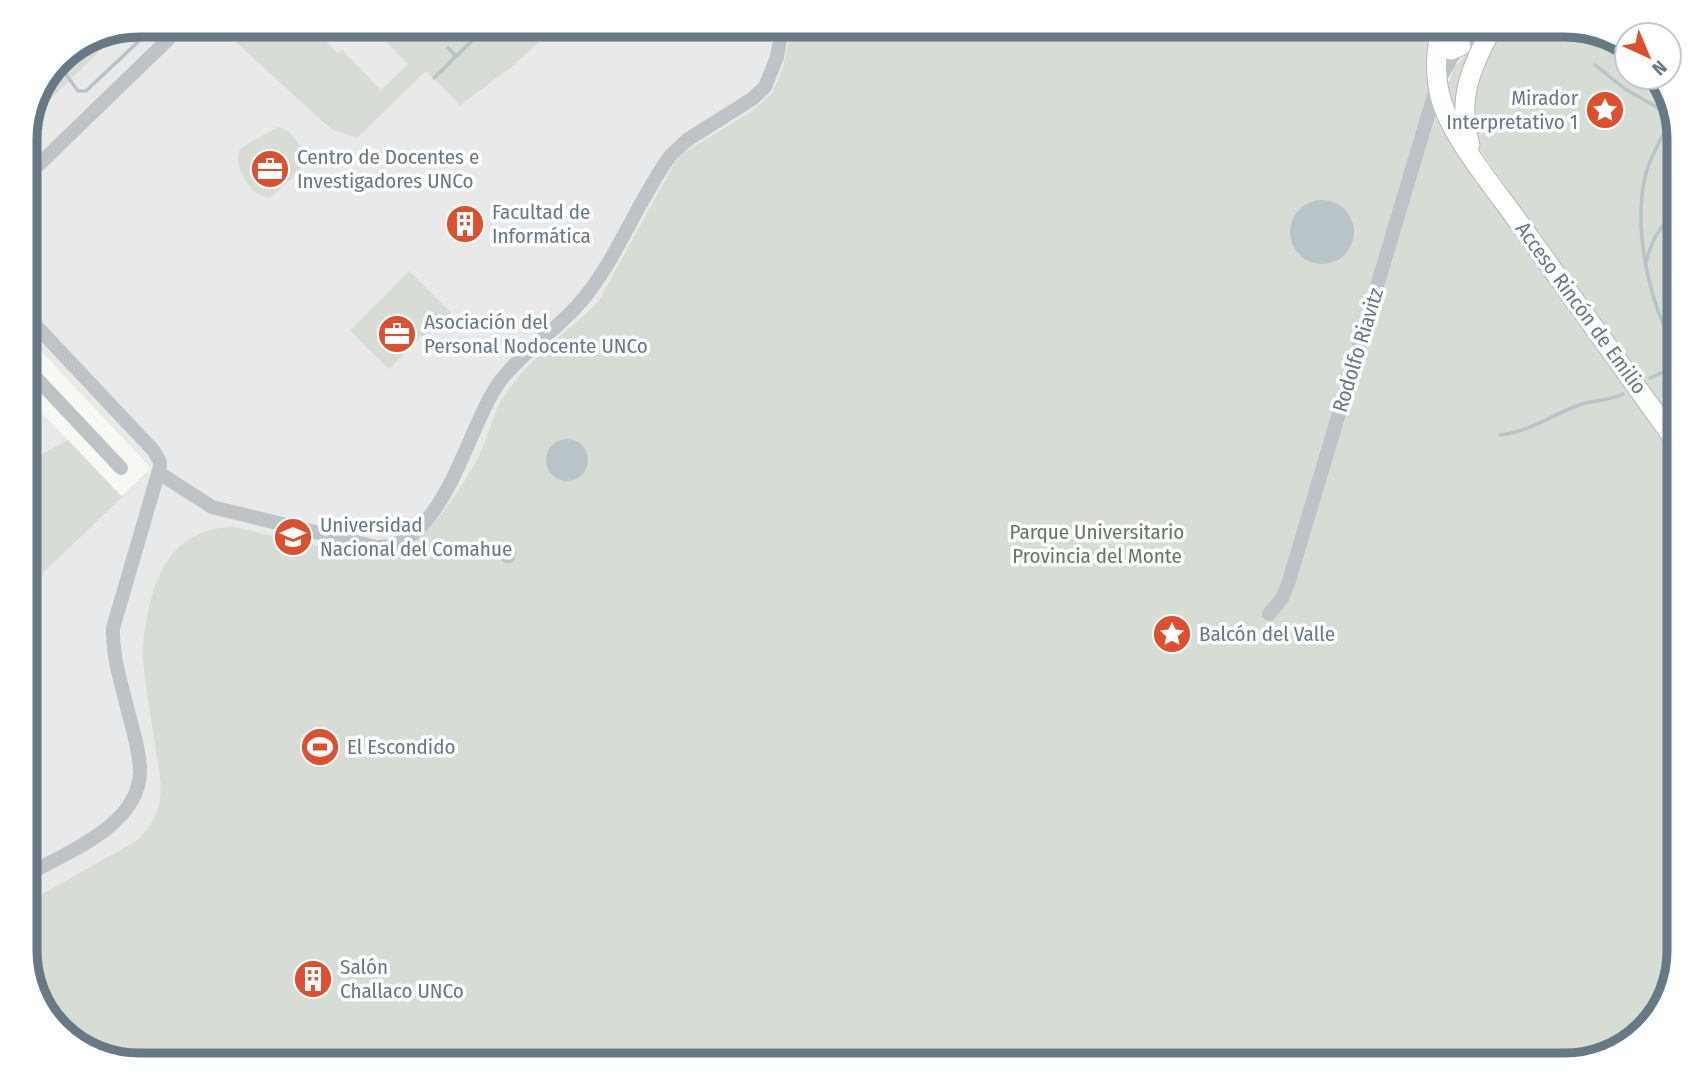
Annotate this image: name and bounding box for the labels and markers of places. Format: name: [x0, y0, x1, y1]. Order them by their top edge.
place label: Mirador Interpretativo 1: [1446, 85, 1579, 135]
place icon: Mirador Interpretativo 1: [1584, 89, 1626, 131]
place label: Centro de Docentes e Investigadores UNCo: [297, 144, 479, 194]
office icon: Centro de Docentes e Investigadores UNCo: [249, 148, 291, 190]
place label: Facultad de Informática: [492, 199, 591, 249]
building icon: Facultad de Informática: [444, 203, 486, 245]
place label: Asociación del Personal Nodocente UNCo: [424, 309, 648, 359]
office icon: Asociación del Personal Nodocente UNCo: [376, 313, 418, 355]
place label: Universidad Nacional del Comahue: [320, 512, 512, 562]
school or university icon: Universidad Nacional del Comahue: [272, 516, 314, 558]
place icon: Balcón del Valle: [1151, 613, 1193, 655]
place label: Balcón del Valle: [1199, 621, 1335, 647]
sports icon: El Escondido: [299, 726, 341, 768]
place label: El Escondido: [347, 734, 455, 760]
place label: Salón Challaco UNCo: [340, 954, 464, 1004]
building icon: Salón Challaco UNCo: [292, 958, 334, 1000]

